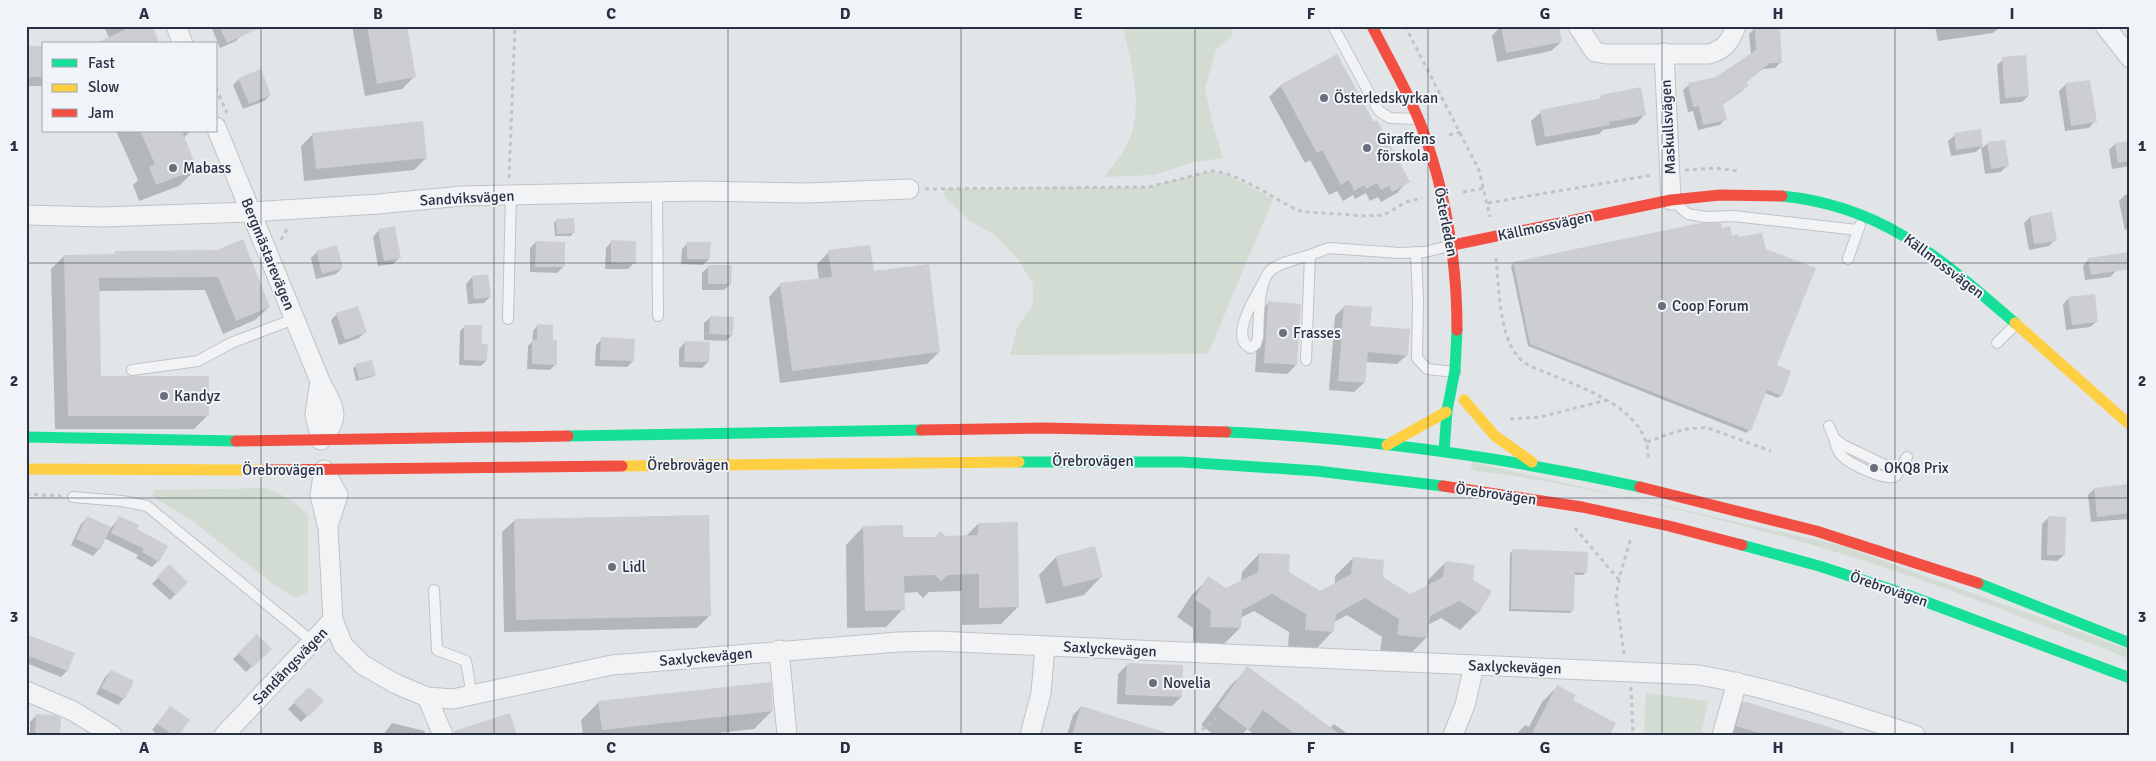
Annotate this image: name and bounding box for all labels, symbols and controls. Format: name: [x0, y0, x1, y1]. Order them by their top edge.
text: A: [139, 4, 150, 24]
text: B: [373, 4, 383, 24]
text: C: [606, 4, 616, 24]
text: D: [840, 4, 851, 24]
text: E: [1073, 4, 1083, 24]
text: F: [1307, 4, 1316, 24]
text: G: [1540, 4, 1550, 24]
text: H: [1773, 4, 1783, 24]
text: I: [2009, 4, 2015, 24]
legend: [42, 42, 218, 132]
text: Fast: [88, 54, 115, 72]
text: Slow: [88, 78, 119, 96]
street label: Maskullsvägen: [1657, 79, 1679, 175]
place label: Österledskyrkan: [1334, 89, 1438, 107]
marker: Österledskyrkan: [1318, 92, 1330, 104]
text: Jam: [88, 104, 114, 122]
place label: Giraffens förskola: [1377, 130, 1436, 165]
text: 1: [10, 136, 19, 156]
text: 1: [2138, 136, 2147, 156]
marker: Giraffens förskola: [1361, 142, 1373, 154]
place label: Mabass: [183, 159, 232, 177]
marker: Mabass: [167, 162, 179, 174]
street label: Österleden: [1430, 186, 1462, 258]
street label: Sandviksvägen: [419, 187, 515, 209]
street label: Bergmästarevägen: [237, 195, 299, 313]
street label: Källmossvägen: [1496, 207, 1594, 245]
street label: Källmossvägen: [1900, 230, 1988, 302]
place label: Coop Forum: [1672, 297, 1749, 315]
marker: Coop Forum: [1656, 300, 1668, 312]
place label: Frasses: [1293, 324, 1341, 342]
marker: Frasses: [1277, 327, 1289, 339]
text: 2: [10, 371, 18, 391]
text: 2: [2138, 371, 2146, 391]
place label: Kandyz: [174, 387, 221, 405]
marker: Kandyz: [158, 390, 170, 402]
street label: Örebrovägen: [1052, 452, 1134, 470]
street label: Örebrovägen: [647, 456, 729, 474]
place label: OKQ8 Prix: [1884, 459, 1949, 477]
street label: Örebrovägen: [242, 461, 324, 479]
marker: OKQ8 Prix: [1868, 462, 1880, 474]
street label: Örebrovägen: [1454, 479, 1538, 509]
place label: Lidl: [622, 558, 646, 576]
marker: Lidl: [606, 561, 618, 573]
street label: Örebrovägen: [1848, 567, 1930, 611]
text: 3: [10, 607, 18, 627]
text: 3: [2138, 607, 2146, 627]
street label: Sandängsvägen: [249, 624, 331, 708]
street label: Saxlyckevägen: [1063, 638, 1157, 660]
street label: Saxlyckevägen: [659, 644, 753, 670]
street label: Saxlyckevägen: [1468, 656, 1562, 678]
place label: Novelia: [1163, 674, 1211, 692]
marker: Novelia: [1147, 677, 1159, 689]
text: A: [139, 738, 150, 758]
text: B: [373, 738, 383, 758]
text: C: [606, 738, 616, 758]
text: D: [840, 738, 851, 758]
text: E: [1073, 738, 1083, 758]
text: F: [1307, 738, 1316, 758]
text: G: [1540, 738, 1550, 758]
text: H: [1773, 738, 1783, 758]
text: I: [2009, 738, 2015, 758]

